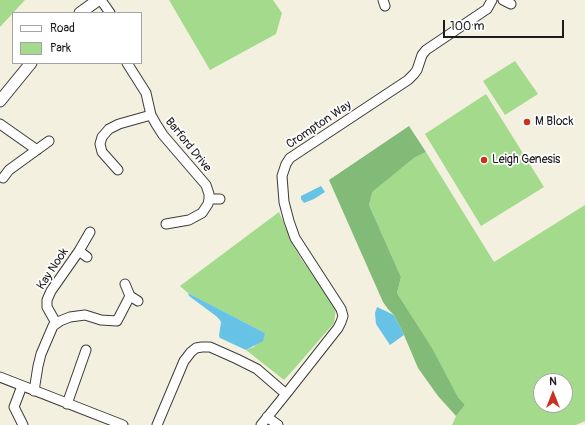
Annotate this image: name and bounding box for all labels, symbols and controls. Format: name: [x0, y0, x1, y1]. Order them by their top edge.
legend: [12, 12, 142, 64]
scale bar: [445, 12, 566, 38]
text: 100 m: [450, 19, 484, 34]
text: Road: [50, 21, 75, 36]
text: Park: [50, 41, 71, 56]
street label: Crompton Way: [284, 98, 354, 152]
street label: Barford Drive: [162, 115, 214, 175]
place label: M Block: [535, 115, 573, 129]
marker: M Block: [522, 117, 532, 127]
place label: Leigh Genesis: [492, 153, 560, 167]
marker: Leigh Genesis: [479, 155, 489, 165]
street label: Kay Nook: [34, 246, 72, 292]
north arrow: [533, 373, 573, 413]
text: N: [549, 375, 557, 388]

